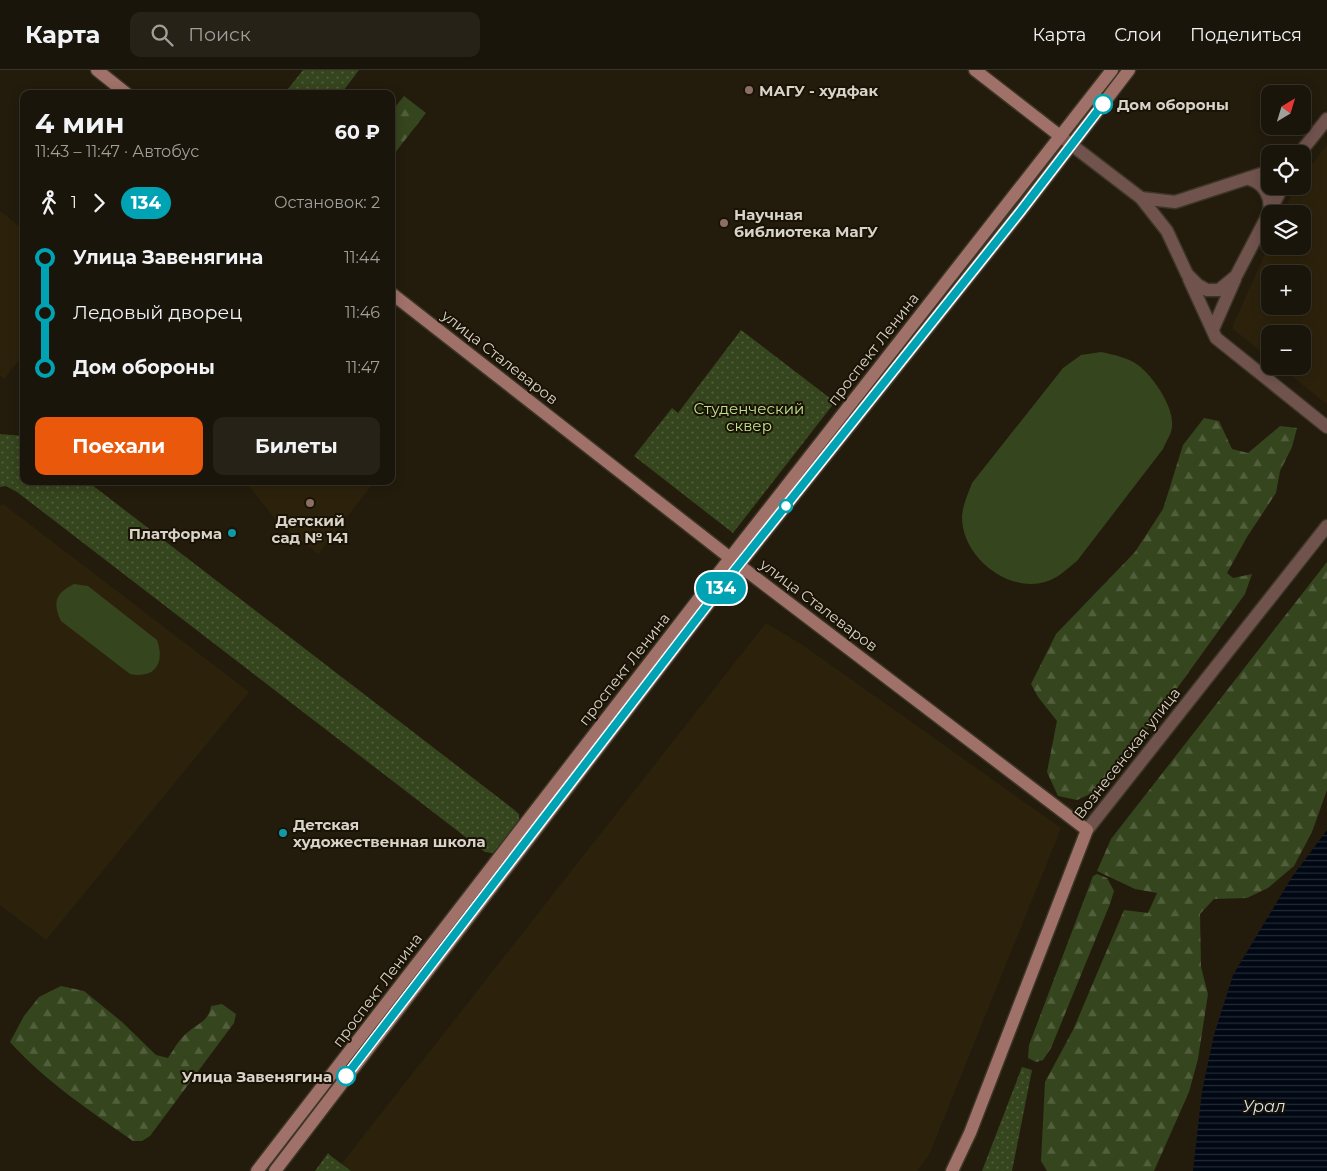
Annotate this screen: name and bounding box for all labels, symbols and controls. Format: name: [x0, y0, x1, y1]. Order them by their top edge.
search box: [130, 12, 480, 57]
text: Карта: [25, 20, 100, 49]
icon: search: [148, 21, 176, 49]
text: Поиск: [188, 23, 251, 46]
text: Карта: [1032, 24, 1086, 46]
text: Слои: [1114, 24, 1162, 46]
text: Поделиться: [1190, 24, 1302, 46]
place label: МАГУ - худфак: [759, 81, 878, 100]
marker: МАГУ - худфак: [743, 84, 755, 96]
north arrow: [1261, 85, 1311, 135]
map controls: [1261, 85, 1311, 375]
marker: Дом обороны: [1093, 94, 1113, 114]
place label: Дом обороны: [1117, 95, 1229, 114]
text: 4 мин: [35, 106, 124, 140]
text: 60 ₽: [335, 121, 380, 144]
text: 11:43 – 11:47 · Автобус: [35, 142, 199, 161]
button: locate: [1261, 145, 1311, 195]
icon: walk: [35, 189, 63, 217]
icon: forward: [85, 189, 113, 217]
text: 134: [131, 192, 161, 214]
text: 1: [71, 193, 77, 212]
text: Остановок: 2: [274, 193, 380, 212]
place label: Научная библиотека МаГУ: [734, 205, 878, 241]
button: layers: [1261, 205, 1311, 255]
marker: Научная библиотека МаГУ: [718, 217, 730, 229]
text: Улица Завенягина: [73, 246, 263, 269]
text: 11:44: [344, 248, 380, 267]
button: +: [1261, 265, 1311, 315]
street label: проспект Ленина: [823, 289, 923, 409]
text: Ледовый дворец: [73, 301, 242, 324]
text: 11:46: [345, 303, 380, 322]
street label: улица Сталеваров: [437, 305, 562, 408]
button: −: [1261, 325, 1311, 375]
text: Дом обороны: [73, 356, 215, 379]
text: 11:47: [346, 358, 380, 377]
park label: Студенческий сквер: [694, 399, 804, 435]
button: Поехали: [35, 417, 203, 475]
button: Билеты: [213, 417, 380, 475]
marker: Детский сад № 141: [304, 497, 316, 509]
unlabelled marker: [779, 499, 793, 513]
place label: Детский сад № 141: [272, 511, 348, 547]
place label: Платформа: [129, 524, 222, 543]
marker: Платформа: [226, 527, 238, 539]
street label: улица Сталеваров: [756, 554, 882, 656]
line badge: 134: [692, 572, 750, 604]
text: 134: [706, 577, 736, 599]
street label: проспект Ленина: [574, 609, 674, 729]
street label: Вознесенская улица: [1070, 684, 1184, 822]
place label: Детская художественная школа: [293, 815, 486, 851]
marker: Детская художественная школа: [277, 827, 289, 839]
street label: проспект Ленина: [328, 929, 426, 1051]
marker: Улица Завенягина: [336, 1066, 356, 1086]
place label: Улица Завенягина: [182, 1067, 332, 1086]
water label: Урал: [1243, 1097, 1285, 1116]

